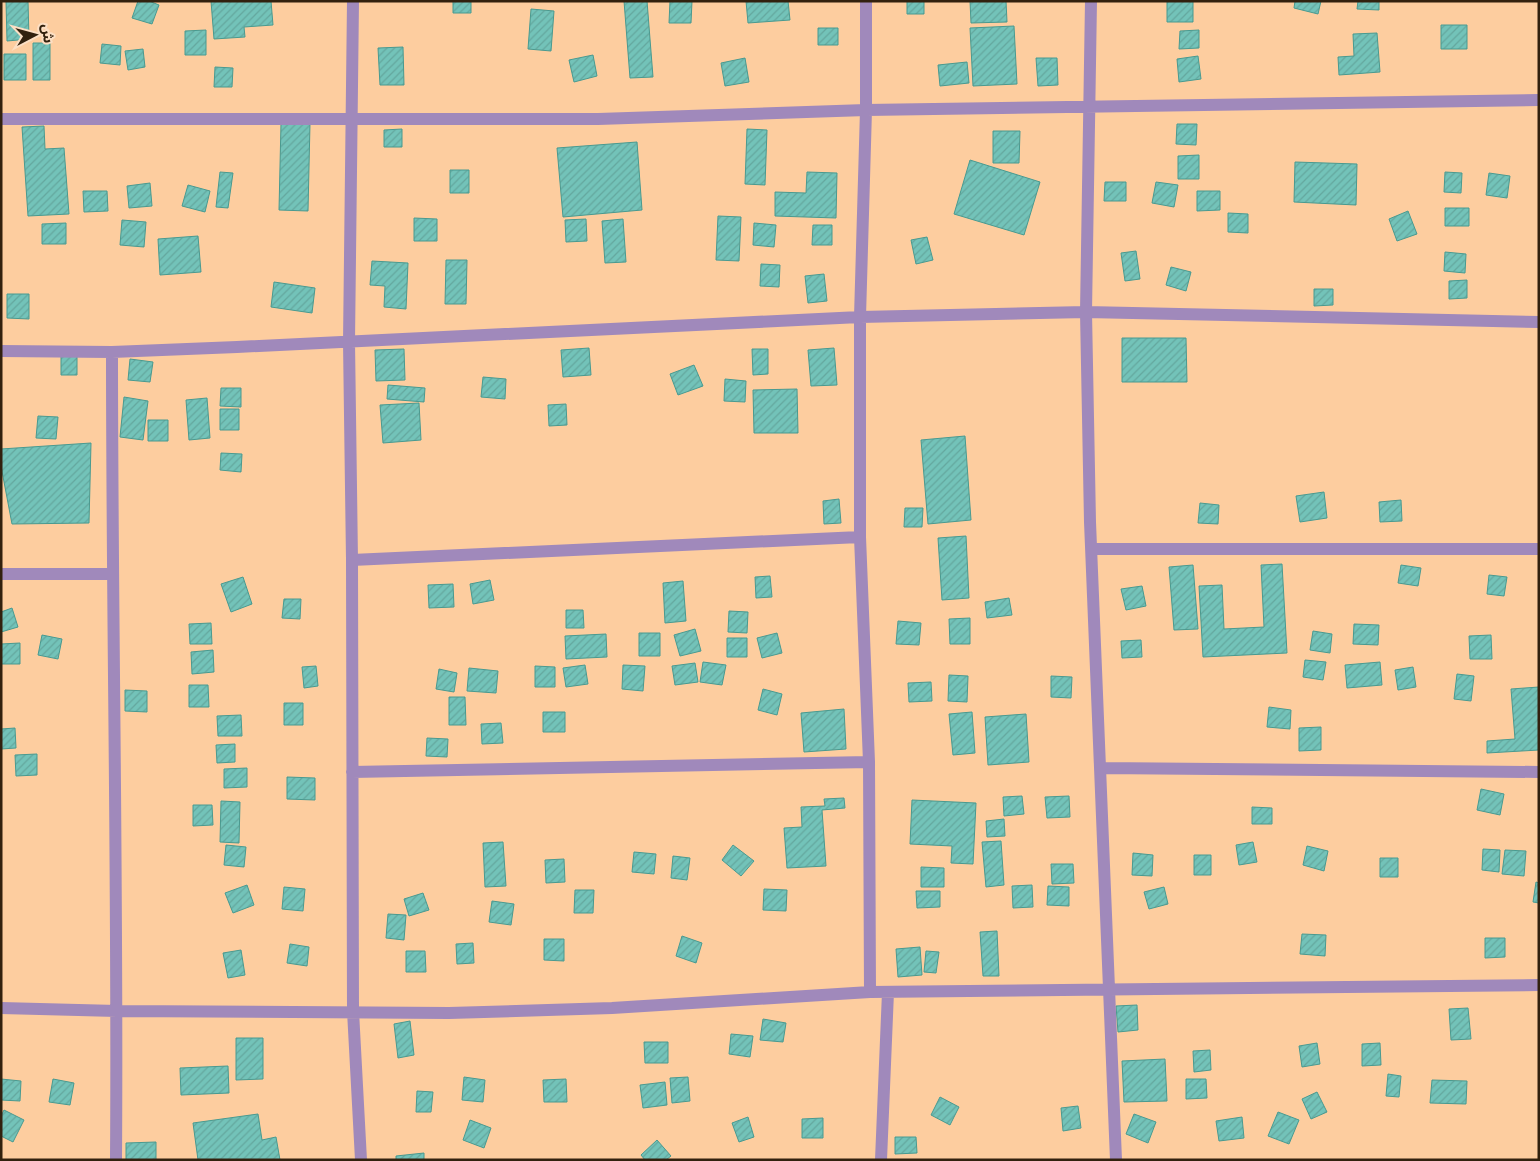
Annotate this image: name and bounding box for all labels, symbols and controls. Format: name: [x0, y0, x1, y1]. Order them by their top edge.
north arrow: [10, 10, 60, 60]
text: ش: [38, 23, 59, 44]

